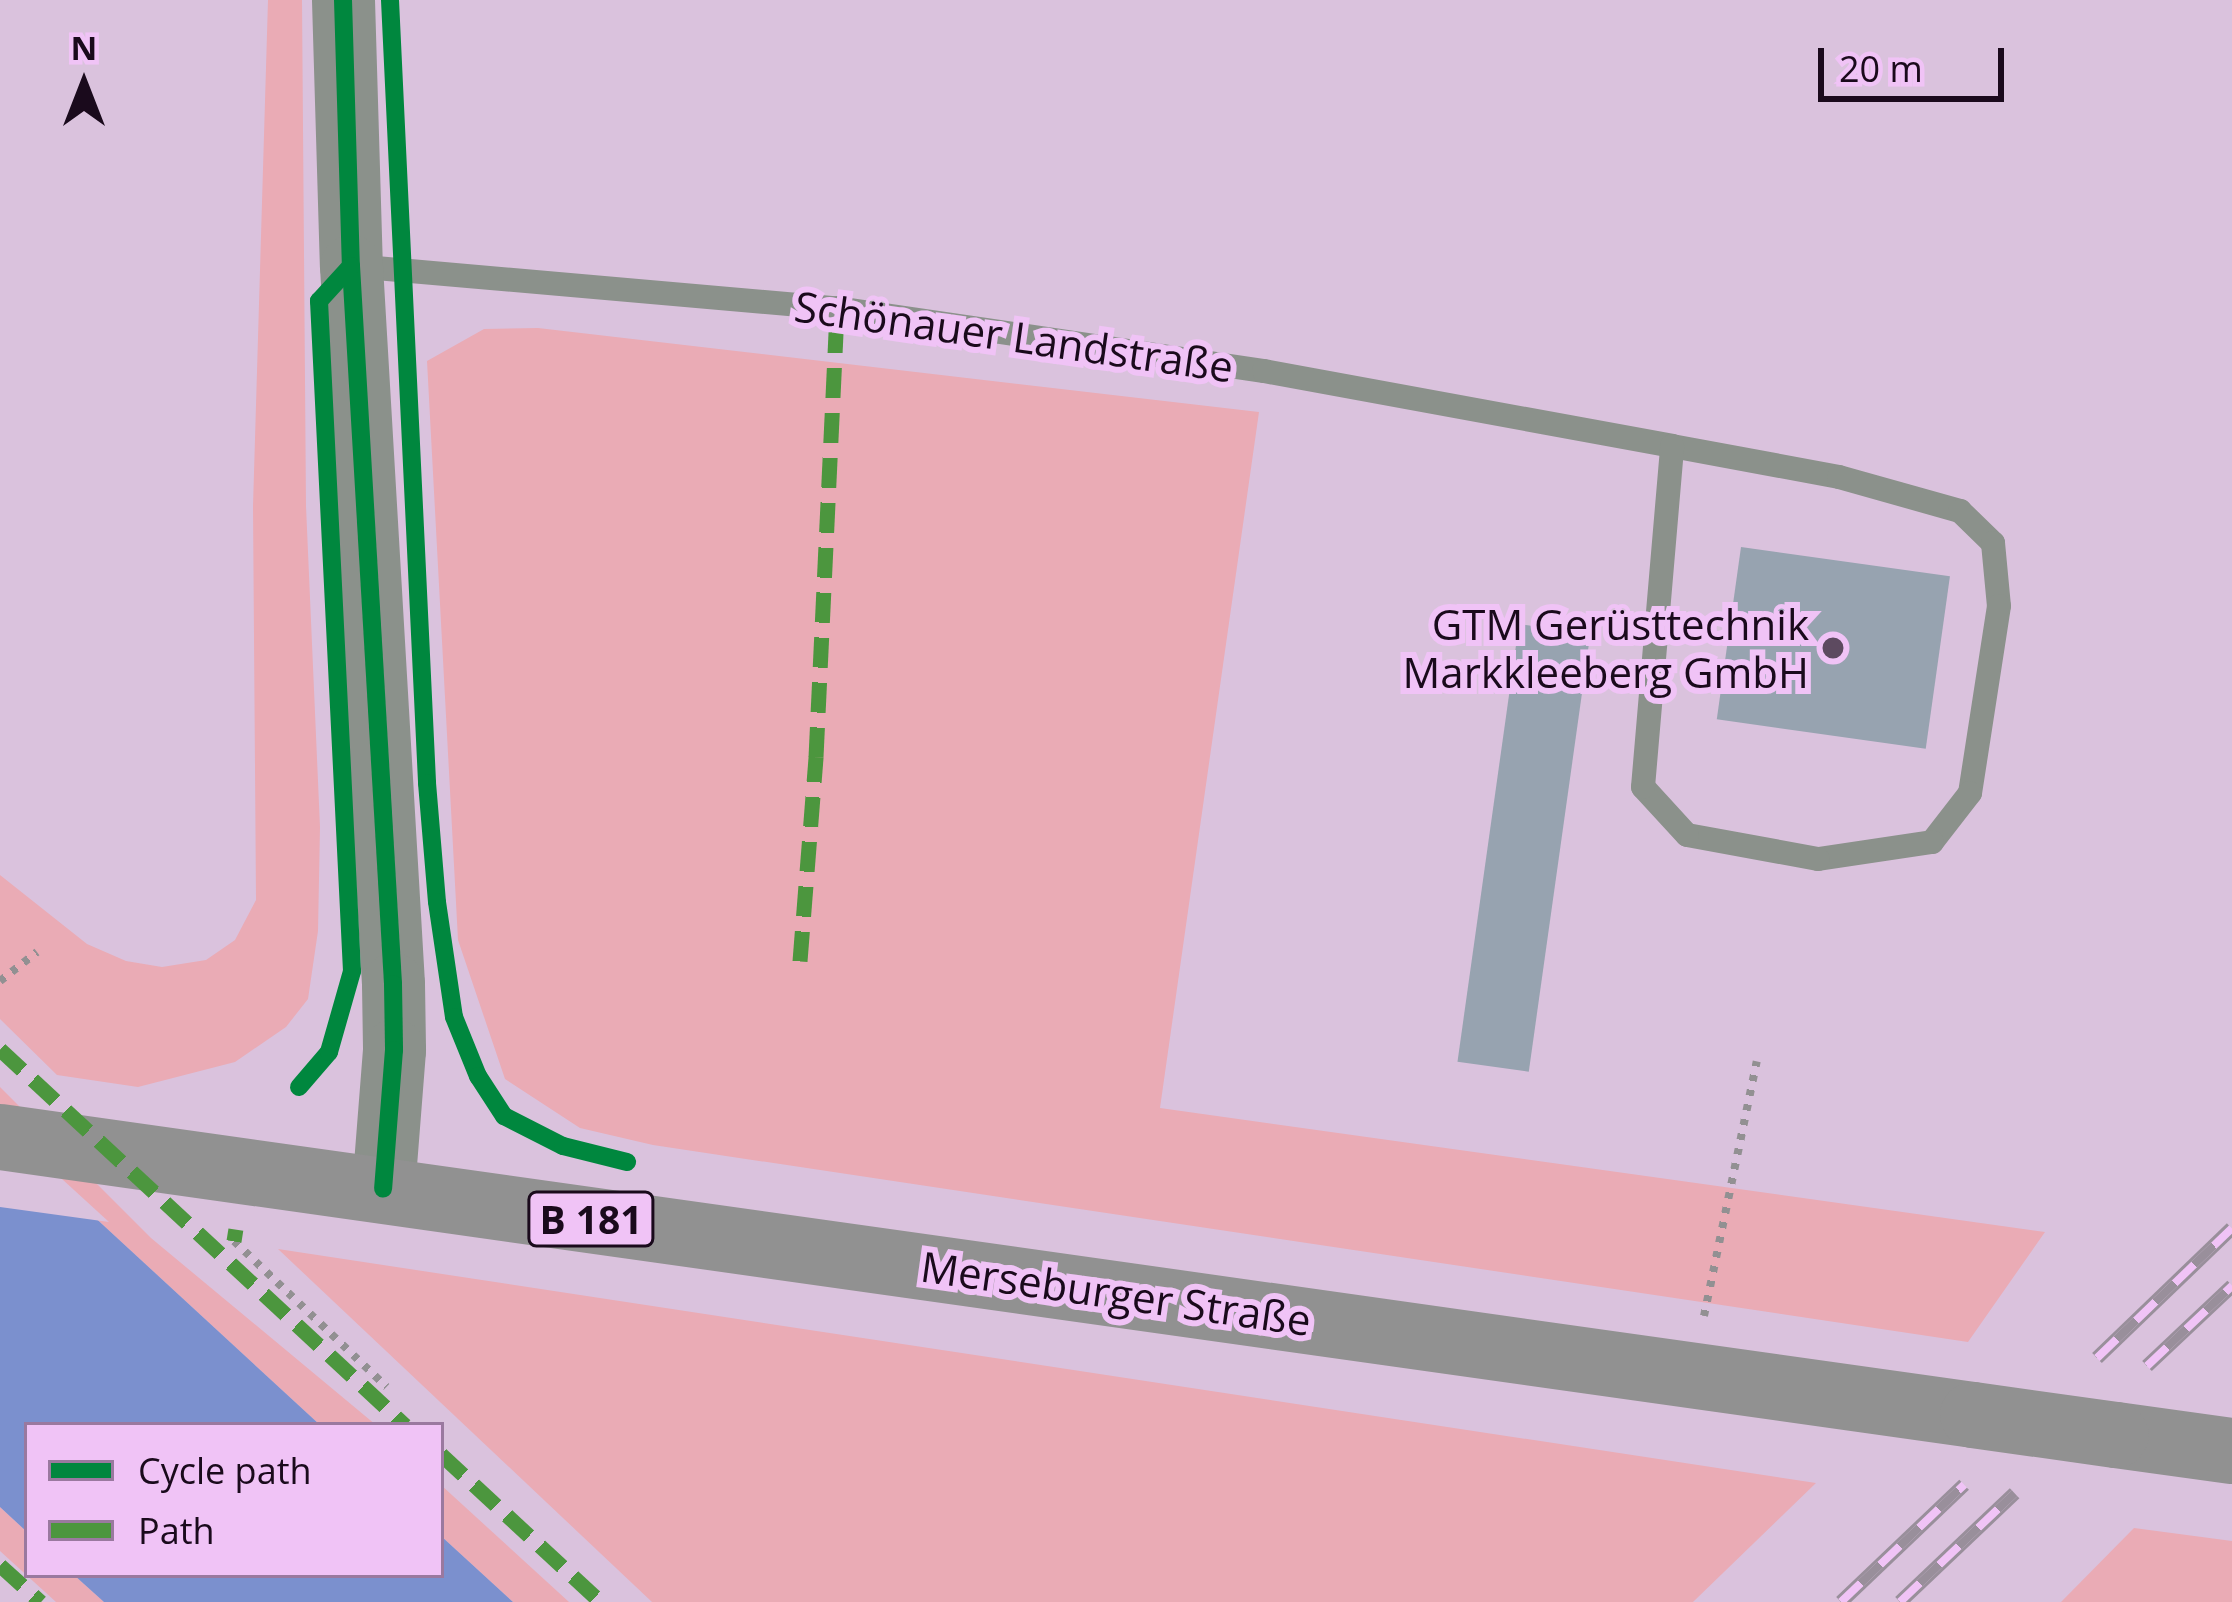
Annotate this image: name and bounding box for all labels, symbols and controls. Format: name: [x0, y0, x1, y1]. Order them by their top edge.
north arrow: [24, 24, 144, 144]
scale bar: [1824, 24, 2010, 98]
text: N: [71, 25, 97, 70]
text: 20 m: [1839, 44, 1923, 93]
street label: Schönauer Landstraße: [791, 280, 1237, 392]
place label: GTM Gerüsttechnik Markkleeberg GmbH: [1403, 599, 1809, 698]
marker: GTM Gerüsttechnik Markkleeberg GmbH: [1820, 635, 1846, 661]
road number: B 181: [525, 1186, 657, 1252]
street label: Merseburger Straße: [918, 1241, 1314, 1345]
legend: [24, 1422, 444, 1578]
text: Cycle path: [138, 1446, 312, 1495]
text: Path: [138, 1506, 215, 1555]

